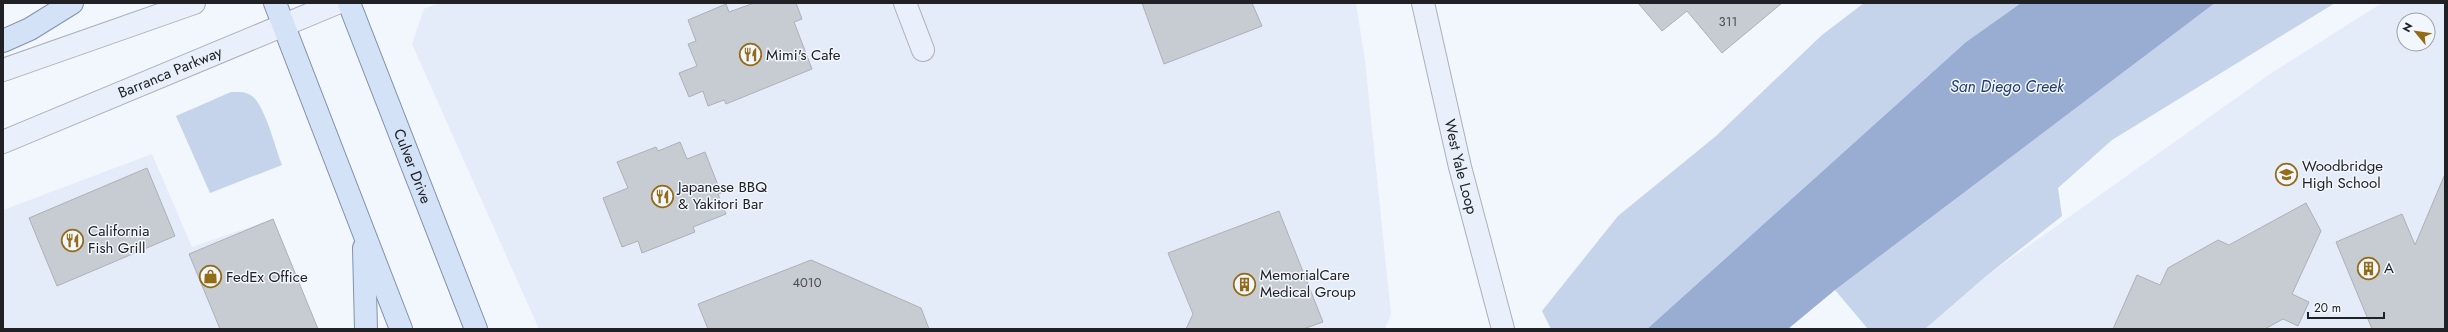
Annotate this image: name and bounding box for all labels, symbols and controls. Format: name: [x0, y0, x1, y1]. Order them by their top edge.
house number: 311: [1719, 12, 1737, 31]
north arrow: [2396, 12, 2436, 52]
text: N: [2398, 19, 2416, 35]
street label: Barranca Parkway: [115, 41, 226, 104]
restaurant icon: Mimi's Cafe: [737, 42, 763, 68]
place label: Mimi's Cafe: [766, 44, 841, 66]
water label: San Diego Creek: [1950, 75, 2065, 98]
street label: West Yale Loop: [1439, 117, 1483, 217]
street label: Culver Drive: [388, 125, 437, 207]
place label: Woodbridge High School: [2302, 155, 2383, 194]
school or university icon: Woodbridge High School: [2273, 162, 2299, 188]
place label: Japanese BBQ & Yakitori Bar: [676, 176, 767, 215]
restaurant icon: Japanese BBQ & Yakitori Bar: [650, 183, 676, 209]
place label: California Fish Grill: [88, 220, 149, 259]
restaurant icon: California Fish Grill: [59, 227, 85, 253]
building icon: A: [2355, 255, 2381, 281]
place label: A: [2384, 257, 2394, 279]
shop icon: FedEx Office: [197, 264, 223, 290]
place label: MemorialCare Medical Group: [1260, 264, 1356, 303]
place label: FedEx Office: [226, 266, 308, 288]
building icon: MemorialCare Medical Group: [1231, 271, 1257, 297]
house number: 4010: [792, 273, 822, 292]
scale bar: [2308, 294, 2384, 320]
text: 20 m: [2314, 299, 2341, 317]

